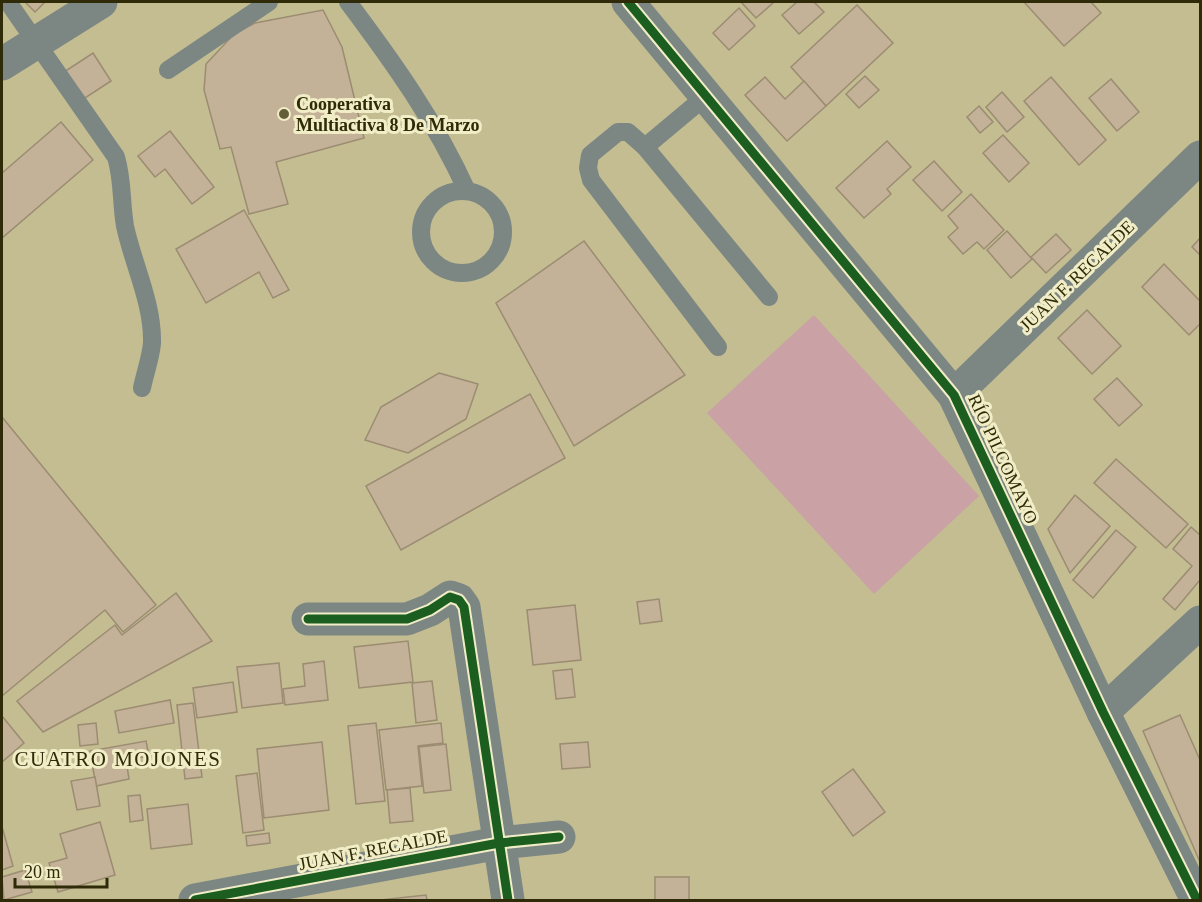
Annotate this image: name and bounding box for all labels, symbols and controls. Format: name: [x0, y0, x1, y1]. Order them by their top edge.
place label: Cooperativa Multiactiva 8 De Marzo: [296, 94, 479, 135]
marker: Cooperativa Multiactiva 8 De Marzo: [277, 107, 291, 121]
street label: JUAN F. RECALDE: [1016, 216, 1138, 336]
street label: RÍO PILCOMAYO: [964, 391, 1043, 527]
district label: CUATRO MOJONES: [14, 747, 222, 771]
street label: JUAN F. RECALDE: [297, 826, 449, 874]
scale bar: [15, 851, 106, 889]
text: 20 m: [24, 862, 61, 882]

